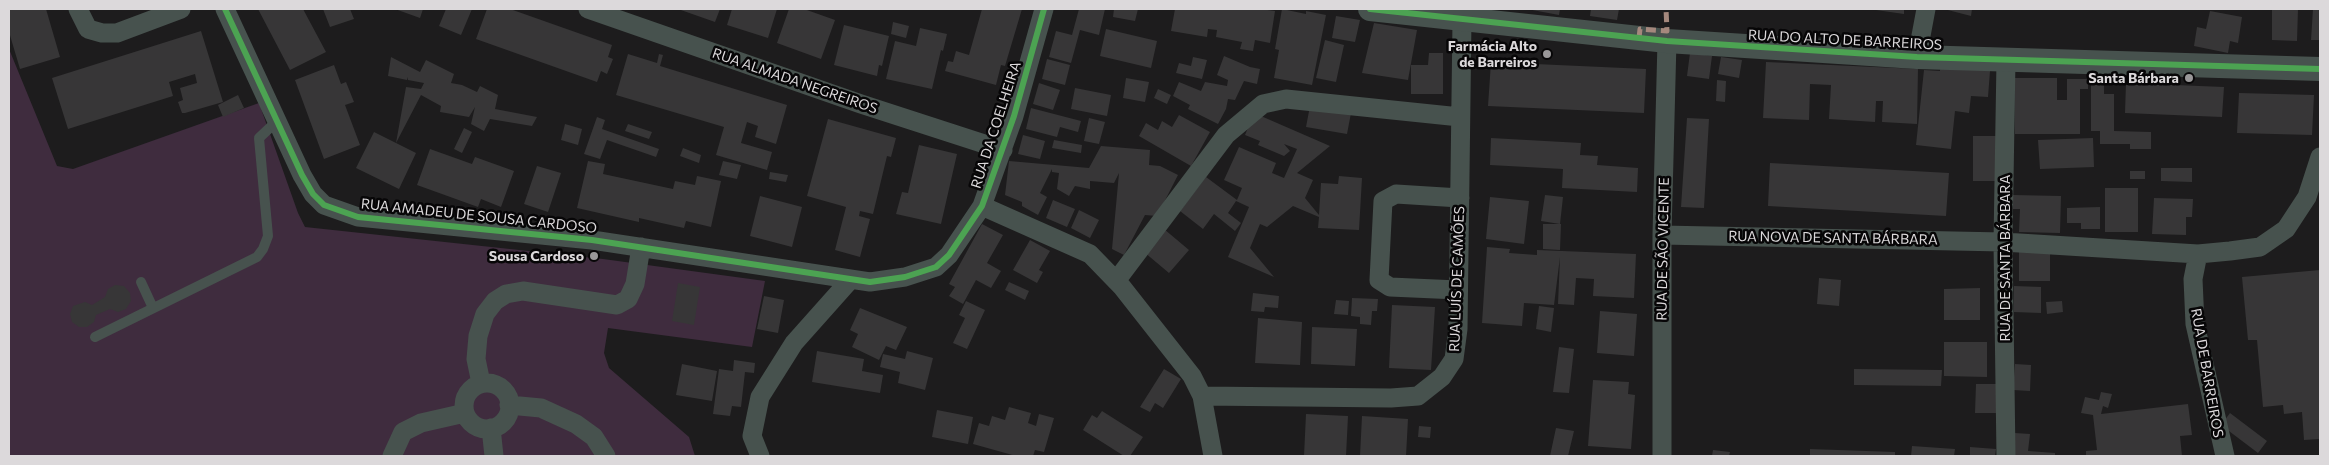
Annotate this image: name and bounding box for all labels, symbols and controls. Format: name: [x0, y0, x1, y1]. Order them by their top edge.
street label: RUA DO ALTO DE BARREIROS: [1747, 27, 1943, 53]
place label: Farmácia Alto de Barreiros: [1448, 38, 1537, 70]
street label: RUA ALMADA NEGREIROS: [710, 45, 880, 117]
marker: Farmácia Alto de Barreiros: [1541, 48, 1553, 60]
street label: RUA DA COELHEIRA: [968, 59, 1024, 191]
place label: Santa Bárbara: [2088, 70, 2179, 86]
marker: Santa Bárbara: [2183, 72, 2195, 84]
street label: RUA DE SANTA BÁRBARA: [1997, 175, 2013, 341]
street label: RUA DE SÃO VICENTE: [1653, 177, 1673, 321]
street label: RUA AMADEU DE SOUSA CARDOSO: [360, 195, 598, 237]
street label: RUA LUÍS DE CAMÕES: [1446, 206, 1468, 352]
street label: RUA NOVA DE SANTA BÁRBARA: [1728, 228, 1938, 248]
place label: Sousa Cardoso: [489, 248, 584, 264]
marker: Sousa Cardoso: [588, 250, 600, 262]
street label: RUA DE BARREIROS: [2187, 307, 2227, 439]

